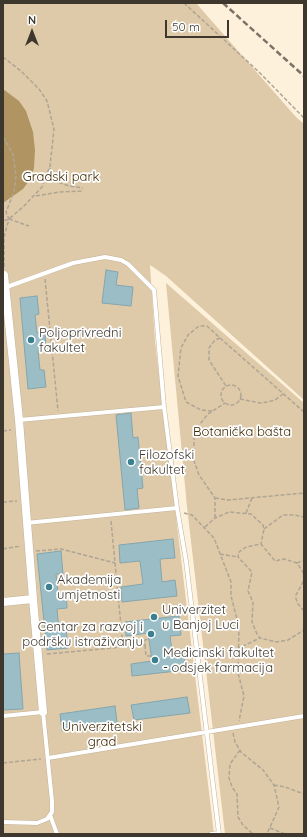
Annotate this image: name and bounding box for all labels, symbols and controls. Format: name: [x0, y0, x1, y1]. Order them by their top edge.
north arrow: [12, 12, 52, 52]
scale bar: [167, 12, 231, 38]
text: N: [28, 13, 36, 27]
text: 50 m: [172, 19, 200, 34]
park label: Gradski park: [23, 169, 99, 185]
place label: Poljoprivredni fakultet: [39, 325, 121, 356]
marker: Poljoprivredni fakultet: [26, 335, 36, 345]
park label: Botanička bašta: [193, 424, 291, 440]
place label: Filozofski fakultet: [139, 447, 194, 478]
marker: Filozofski fakultet: [126, 457, 136, 467]
place label: Akademija umjetnosti: [57, 572, 121, 603]
marker: Akademija umjetnosti: [44, 582, 54, 592]
place label: Univerzitet u Banjoj Luci: [162, 602, 239, 633]
marker: Univerzitet u Banjoj Luci: [149, 612, 159, 622]
place label: Centar za razvoj i podršku istraživanju: [22, 619, 143, 650]
marker: Centar za razvoj i podršku istraživanju: [146, 629, 156, 639]
place label: Medicinski fakultet - odsjek farmacija: [163, 645, 274, 676]
marker: Medicinski fakultet - odsjek farmacija: [150, 655, 160, 665]
park label: Univerzitetski grad: [62, 719, 142, 750]

